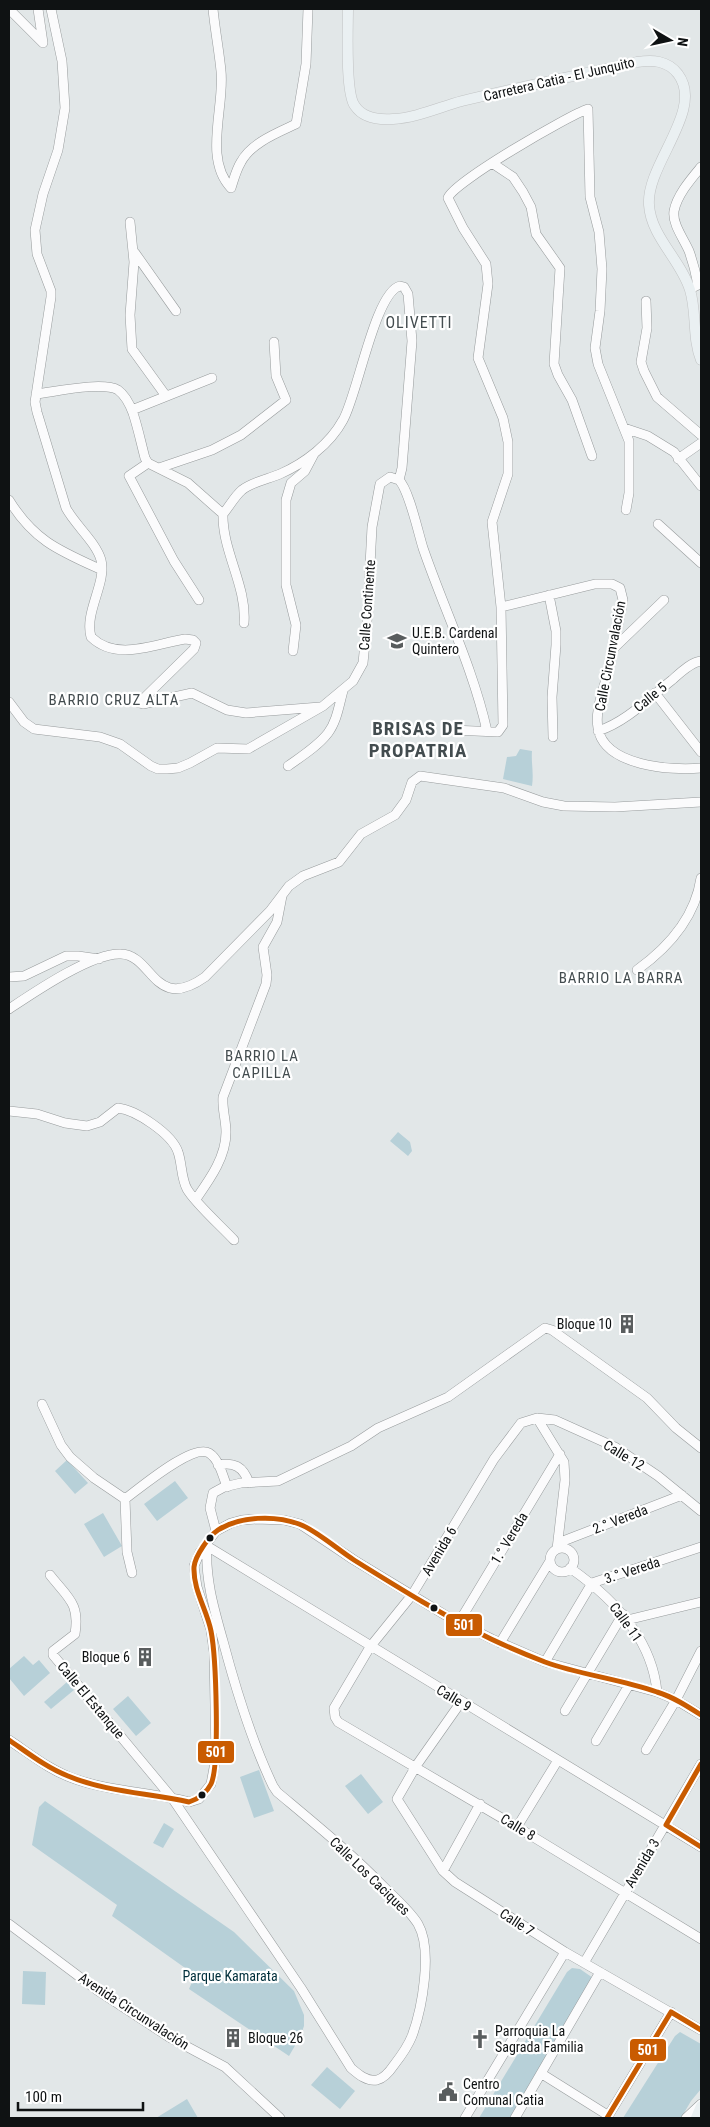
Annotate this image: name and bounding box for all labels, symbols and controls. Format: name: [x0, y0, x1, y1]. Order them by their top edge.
north arrow: [645, 15, 695, 65]
text: N: [674, 37, 691, 48]
street label: Carretera Catia - El Junquito: [482, 54, 636, 104]
district label: OLIVETTI: [385, 313, 453, 332]
street label: Calle Continente: [356, 559, 378, 651]
street label: Calle Circunvalación: [591, 599, 629, 713]
place label: U.E.B. Cardenal Quintero: [412, 625, 498, 657]
school or university icon: U.E.B. Cardenal Quintero: [386, 630, 408, 652]
street label: Calle 5: [630, 679, 670, 715]
district label: BARRIO CRUZ ALTA: [49, 691, 179, 709]
district label: BRISAS DE PROPATRIA: [369, 717, 467, 762]
district label: BARRIO LA BARRA: [559, 969, 683, 987]
district label: BARRIO LA CAPILLA: [225, 1047, 299, 1082]
building icon: Bloque 10: [616, 1313, 638, 1335]
place label: Bloque 10: [557, 1316, 612, 1332]
street label: Calle 12: [601, 1437, 647, 1473]
street label: 2.° Vereda: [590, 1501, 650, 1537]
street label: 1.° Vereda: [487, 1509, 531, 1567]
street label: Avenida 6: [418, 1524, 460, 1578]
unlabelled marker: [205, 1533, 215, 1543]
street label: 3.° Vereda: [602, 1554, 662, 1586]
street label: Calle 11: [606, 1599, 646, 1645]
unlabelled marker: [429, 1603, 439, 1613]
line badge: 501: [445, 1613, 483, 1637]
text: 501: [453, 1617, 475, 1633]
building icon: Bloque 6: [134, 1646, 156, 1668]
place label: Bloque 6: [82, 1649, 130, 1665]
street label: Calle El Estanque: [54, 1658, 128, 1742]
street label: Calle 9: [434, 1681, 474, 1715]
line badge: 501: [197, 1740, 235, 1764]
text: 501: [205, 1744, 227, 1760]
unlabelled marker: [197, 1790, 207, 1800]
street label: Calle 8: [498, 1810, 538, 1844]
street label: Calle Los Caciques: [327, 1834, 413, 1918]
street label: Avenida 3: [621, 1836, 663, 1890]
street label: Calle 7: [497, 1905, 537, 1939]
park label: Parque Kamarata: [182, 1968, 278, 1984]
street label: Avenida Circunvalación: [76, 1969, 192, 2053]
place label: Parroquia La Sagrada Familia: [495, 2023, 584, 2055]
building icon: Bloque 26: [222, 2027, 244, 2049]
church icon: Parroquia La Sagrada Familia: [469, 2028, 491, 2050]
place label: Bloque 26: [248, 2030, 303, 2046]
line badge: 501: [629, 2038, 667, 2062]
text: 501: [637, 2042, 659, 2058]
place label: Centro Comunal Catia: [463, 2076, 544, 2108]
scale bar: [18, 2080, 142, 2112]
public building icon: Centro Comunal Catia: [437, 2081, 459, 2103]
text: 100 m: [25, 2088, 62, 2106]

